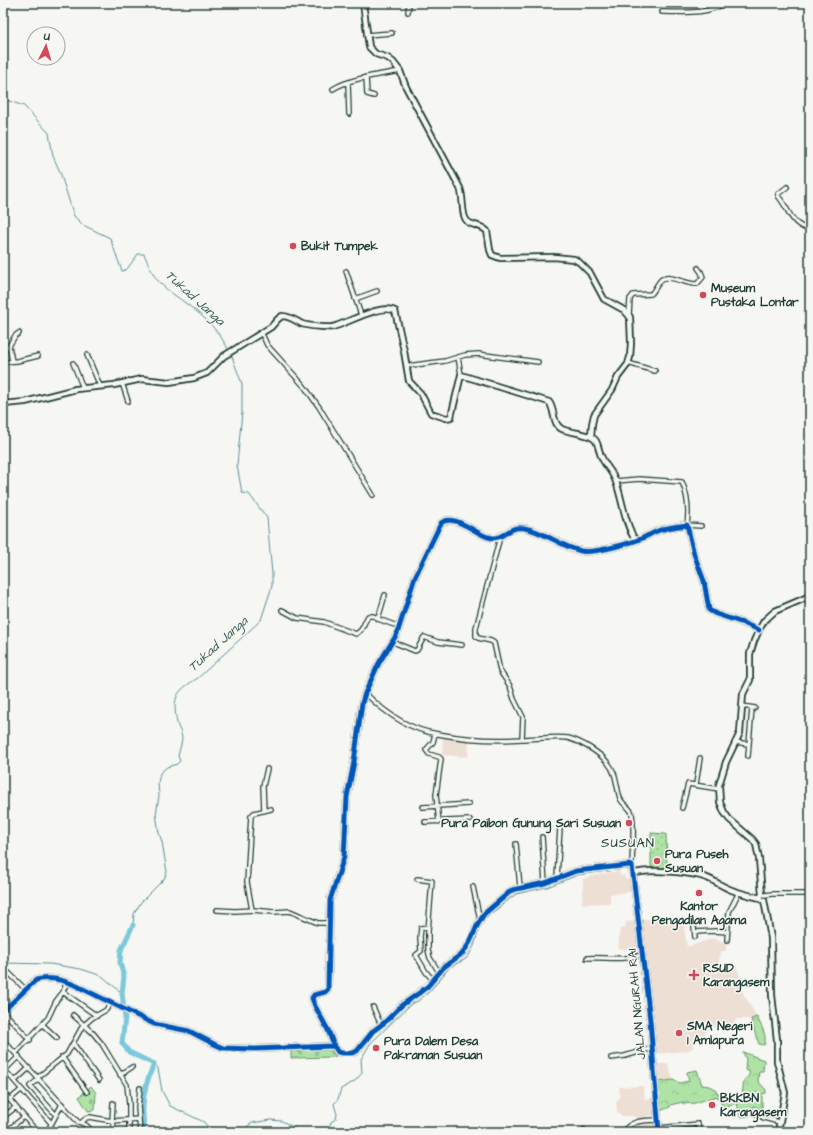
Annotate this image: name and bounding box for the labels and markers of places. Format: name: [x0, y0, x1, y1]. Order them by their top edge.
place label: Bukit Tumpek: [301, 238, 379, 256]
marker: Bukit Tumpek: [288, 241, 298, 251]
place label: Museum Pustaka Lontar: [711, 280, 799, 311]
marker: Museum Pustaka Lontar: [698, 290, 708, 300]
place label: Pura Paibon Gunung Sari Susuan: [441, 815, 621, 834]
marker: Pura Paibon Gunung Sari Susuan: [624, 818, 634, 828]
place label: Pura Puseh Susuan: [664, 846, 730, 877]
marker: Pura Puseh Susuan: [652, 856, 662, 866]
marker: Kantor Pengadilan Agama: [694, 888, 704, 898]
place label: Kantor Pengadilan Agama: [652, 898, 747, 931]
place label: RSUD Karangasem: [703, 960, 770, 993]
marker: RSUD Karangasem: [688, 969, 700, 981]
place label: SMA Negeri 1 Amlapura: [686, 1018, 752, 1050]
marker: SMA Negeri 1 Amlapura: [674, 1028, 684, 1038]
place label: Pura Dalem Desa Pakraman Susuan: [384, 1033, 482, 1064]
marker: Pura Dalem Desa Pakraman Susuan: [371, 1043, 381, 1053]
place label: BKKBN Karangasem: [720, 1090, 787, 1123]
marker: BKKBN Karangasem: [707, 1100, 717, 1110]

